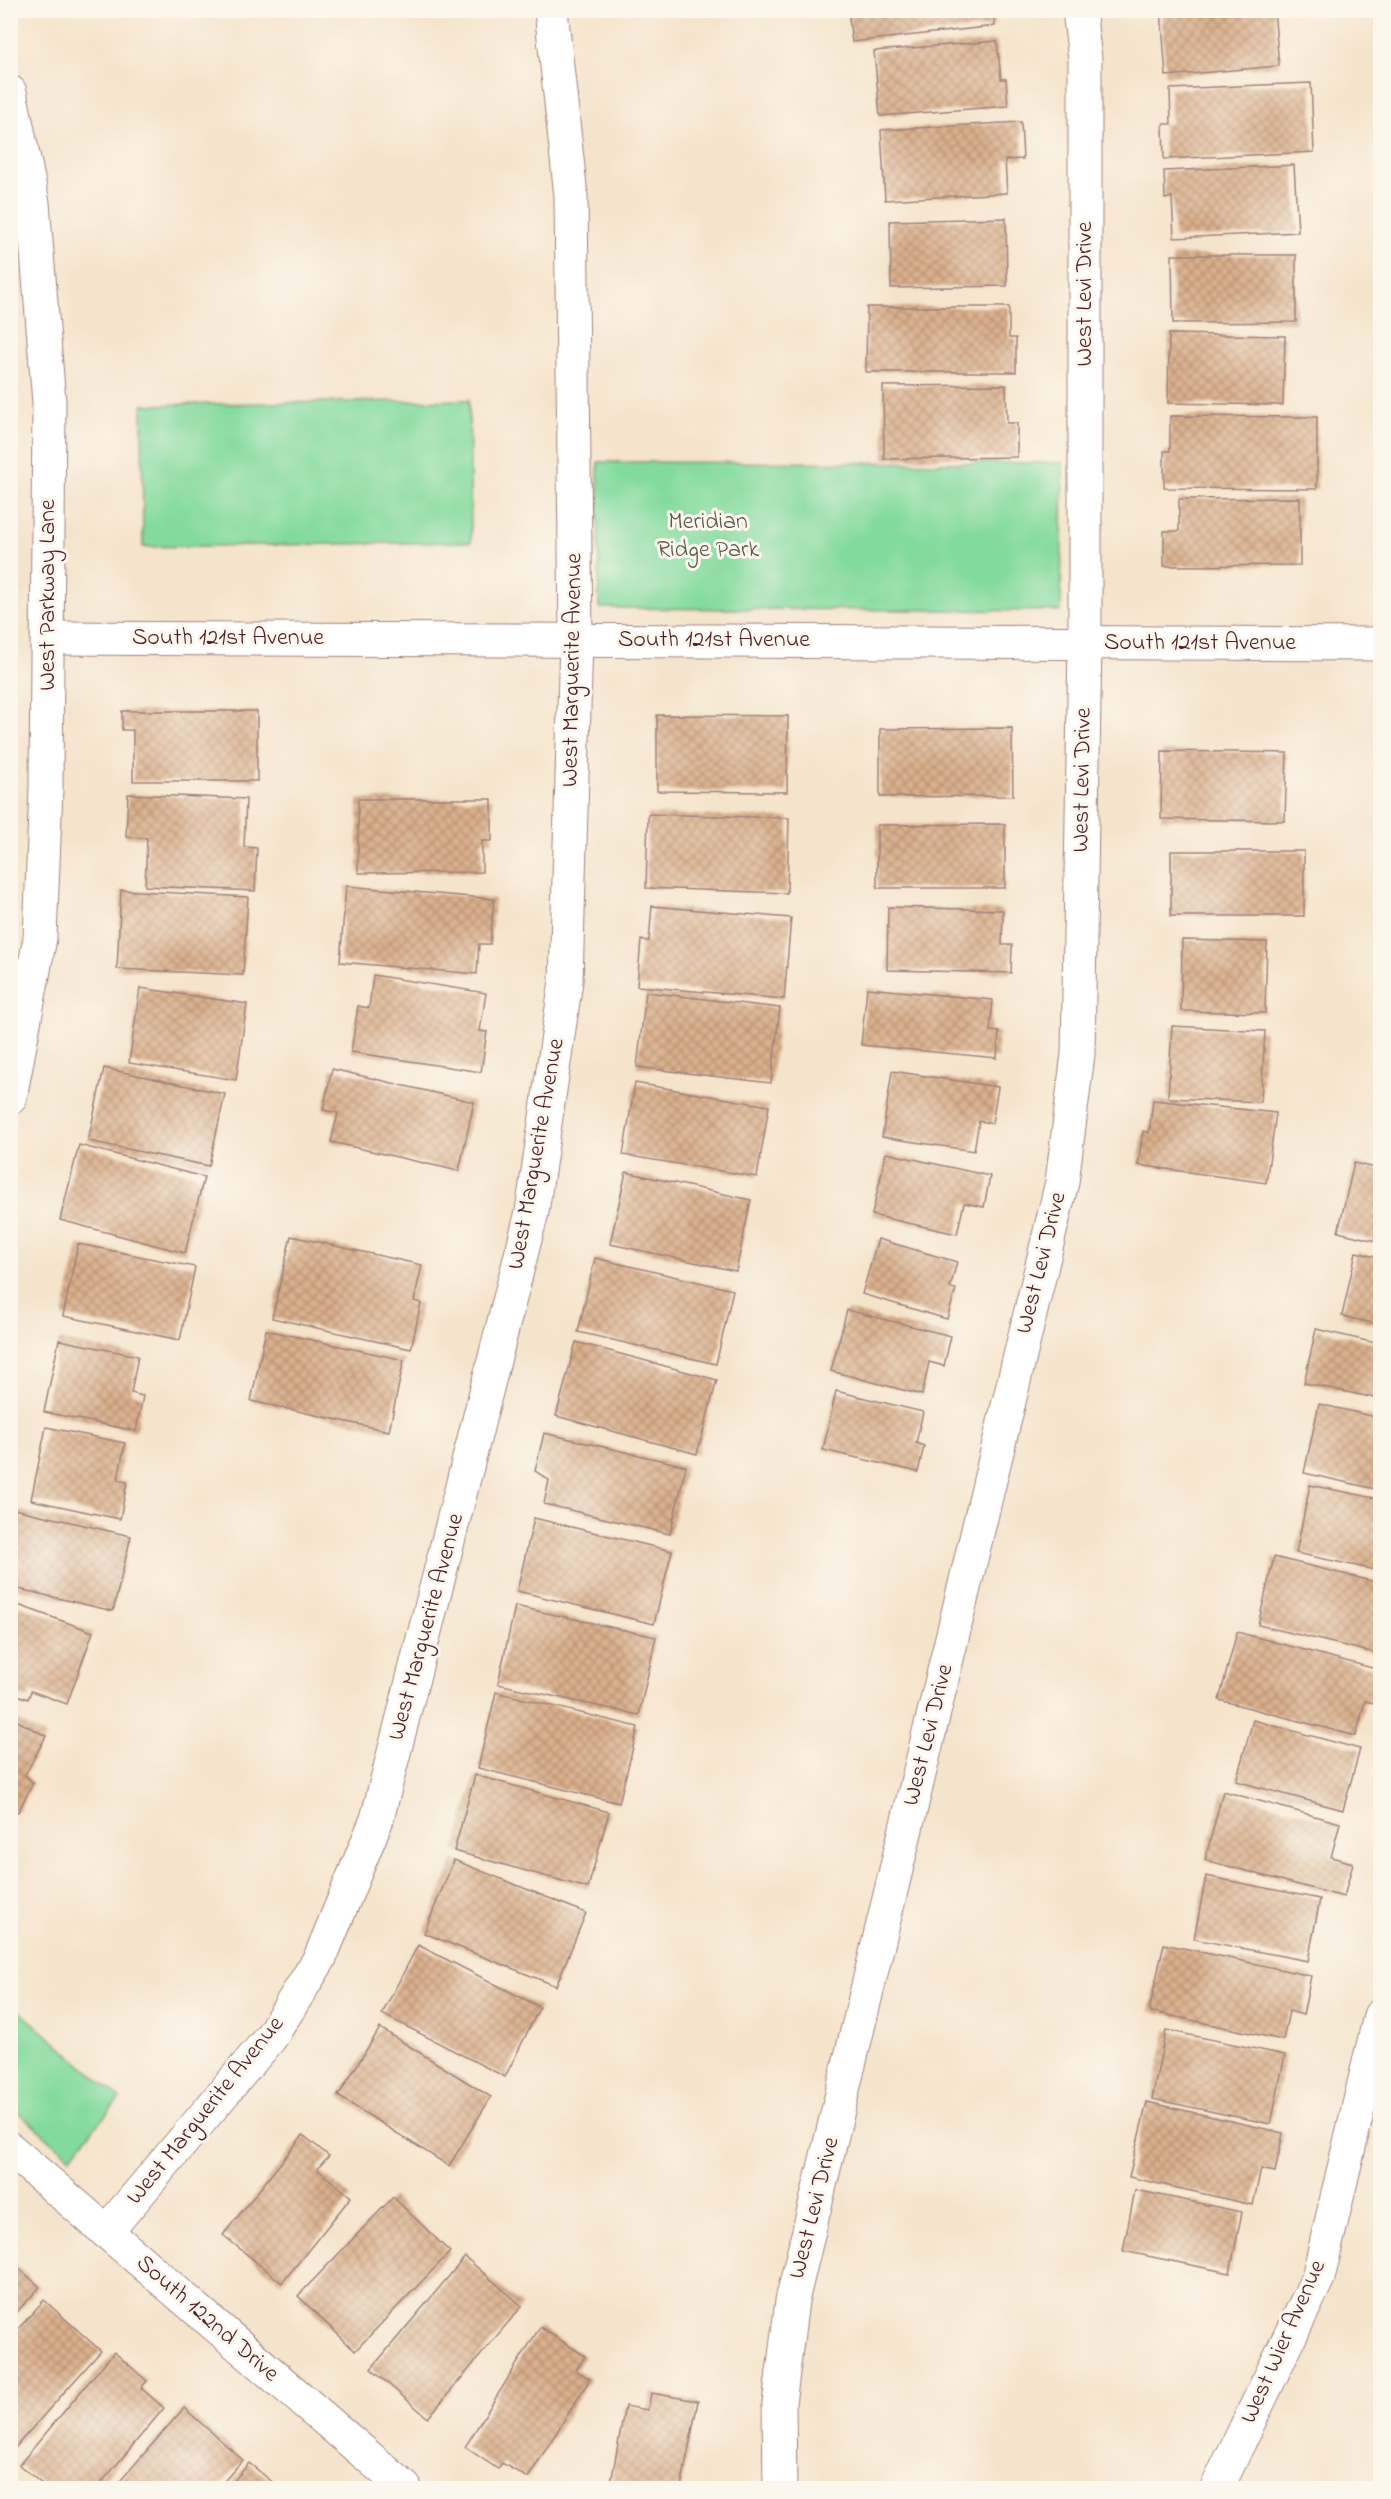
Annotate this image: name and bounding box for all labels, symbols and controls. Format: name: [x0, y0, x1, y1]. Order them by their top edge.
street label: West Levi Drive: [1068, 221, 1103, 366]
street label: West Parkway Lane: [31, 499, 67, 691]
park label: Meridian Ridge Park: [657, 505, 759, 568]
street label: West Marguerite Avenue: [553, 552, 593, 787]
street label: South 121st Avenue: [132, 621, 324, 656]
street label: South 121st Avenue: [618, 623, 810, 658]
street label: South 121st Avenue: [1104, 626, 1296, 661]
street label: West Levi Drive: [1064, 707, 1102, 853]
street label: West Marguerite Avenue: [499, 1035, 575, 1272]
street label: West Levi Drive: [1007, 1188, 1077, 1338]
street label: West Marguerite Avenue: [380, 1509, 474, 1745]
street label: West Levi Drive: [894, 1660, 964, 1810]
street label: West Marguerite Avenue: [119, 2009, 293, 2213]
street label: West Levi Drive: [780, 2133, 850, 2283]
street label: South 122nd Drive: [128, 2247, 287, 2391]
street label: West Wier Avenue: [1232, 2254, 1336, 2429]

